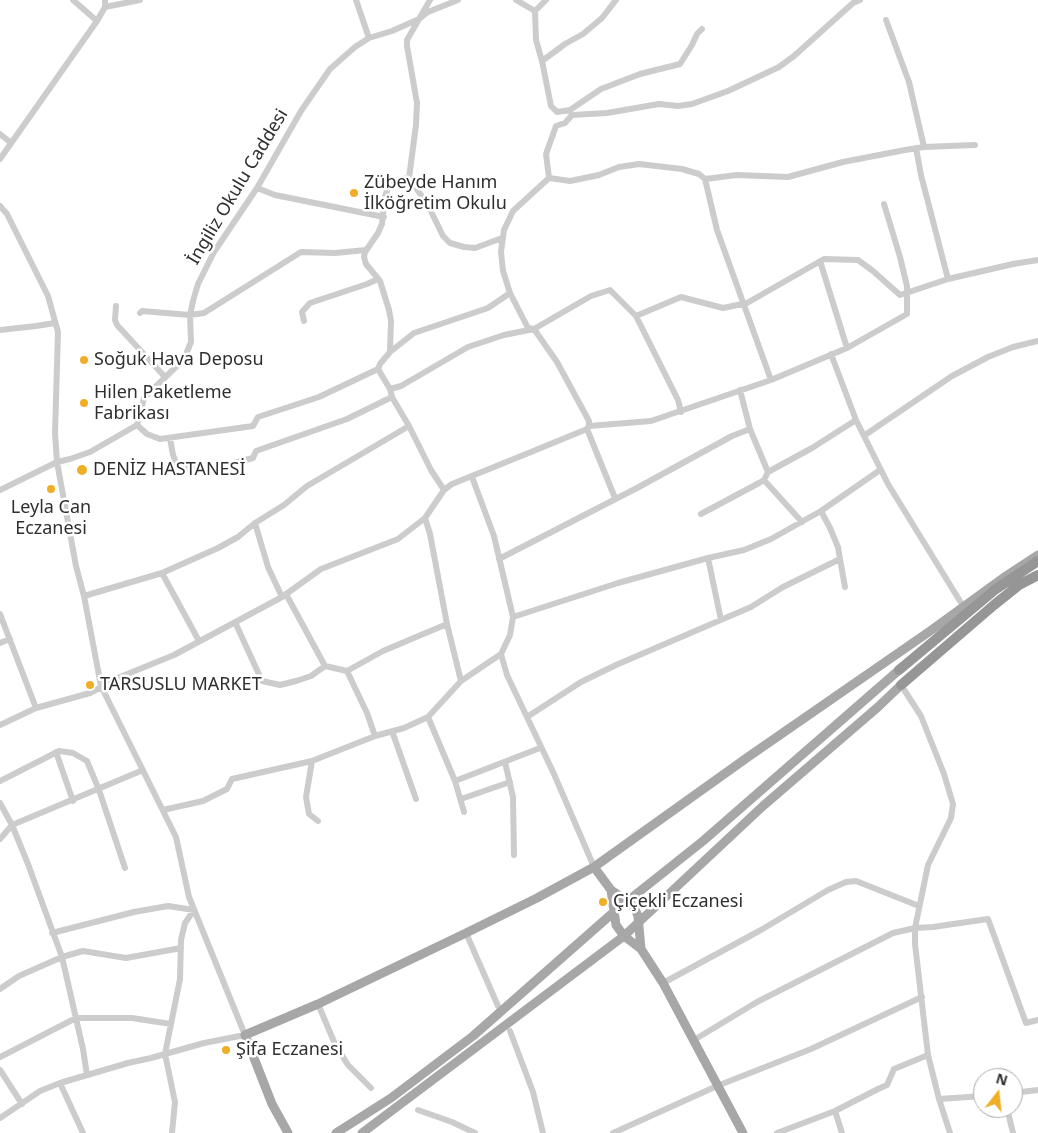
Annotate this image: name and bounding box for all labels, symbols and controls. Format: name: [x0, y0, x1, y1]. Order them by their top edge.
street label: İngiliz Okulu Caddesi: [183, 105, 293, 269]
place label: Zübeyde Hanım İlköğretim Okulu: [364, 172, 507, 214]
marker: Zübeyde Hanım İlköğretim Okulu: [348, 187, 360, 199]
place label: Soğuk Hava Deposu: [94, 349, 264, 371]
marker: Soğuk Hava Deposu: [78, 354, 90, 366]
place label: Hilen Paketleme Fabrikası: [94, 382, 232, 424]
marker: Hilen Paketleme Fabrikası: [78, 397, 90, 409]
place label: DENİZ HASTANESİ: [93, 459, 246, 481]
marker: DENİZ HASTANESİ: [75, 463, 89, 477]
marker: Leyla Can Eczanesi: [45, 483, 57, 495]
place label: Leyla Can Eczanesi: [11, 497, 91, 540]
place label: TARSUSLU MARKET: [100, 674, 262, 696]
marker: TARSUSLU MARKET: [84, 679, 96, 691]
place label: Çiçekli Eczanesi: [613, 891, 743, 913]
marker: Çiçekli Eczanesi: [597, 896, 609, 908]
place label: Şifa Eczanesi: [236, 1039, 343, 1061]
marker: Şifa Eczanesi: [220, 1044, 232, 1056]
north arrow: [973, 1068, 1023, 1118]
text: N: [994, 1068, 1010, 1090]

